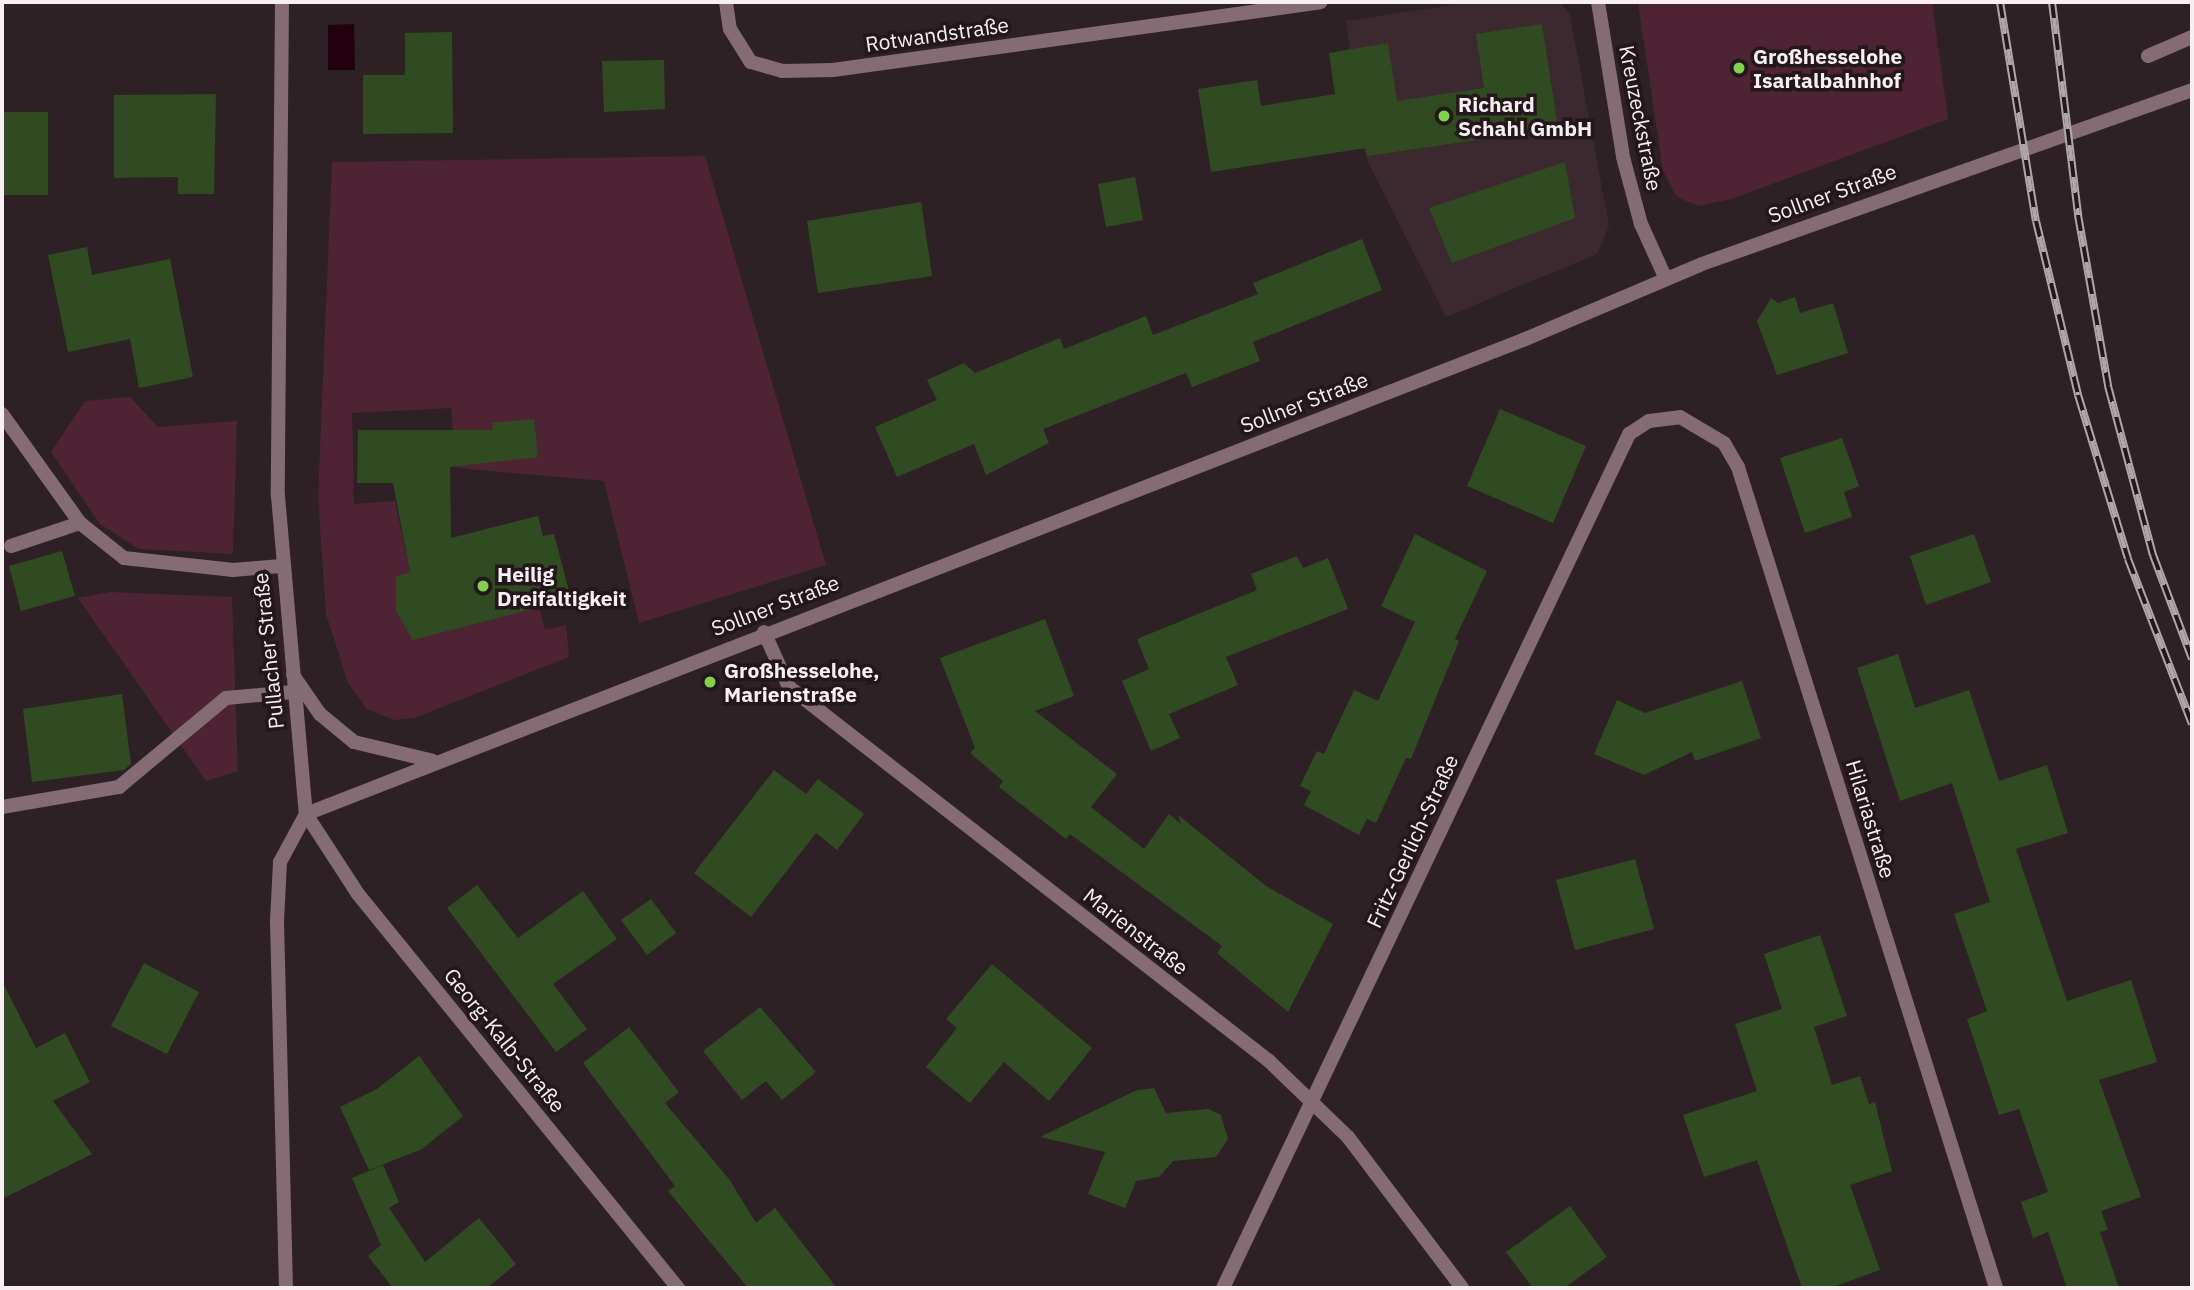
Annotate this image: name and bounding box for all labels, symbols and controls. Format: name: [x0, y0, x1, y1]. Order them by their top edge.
street label: Rotwandstraße: [864, 11, 1010, 57]
street label: Kreuzeckstraße: [1615, 43, 1667, 193]
place label: Großhesselohe Isartalbahnhof: [1753, 43, 1902, 93]
marker: Großhesselohe Isartalbahnhof: [1731, 60, 1747, 76]
place label: Richard Schahl GmbH: [1458, 91, 1592, 141]
marker: Richard Schahl GmbH: [1436, 108, 1452, 124]
street label: Sollner Straße: [1764, 158, 1900, 228]
street label: Sollner Straße: [1237, 366, 1371, 438]
place label: Heilig Dreifaltigkeit: [497, 561, 627, 611]
street label: Sollner Straße: [708, 569, 842, 641]
street label: Pullacher Straße: [247, 571, 289, 731]
marker: Heilig Dreifaltigkeit: [475, 578, 491, 594]
place label: Großhesselohe, Marienstraße: [724, 657, 880, 707]
marker: Großhesselohe, Marienstraße: [702, 674, 718, 690]
street label: Fritz-Gerlich-Straße: [1361, 750, 1463, 932]
street label: Hilariastraße: [1841, 757, 1901, 881]
street label: Marienstraße: [1079, 882, 1193, 980]
street label: Georg-Kalb-Straße: [439, 963, 571, 1117]

